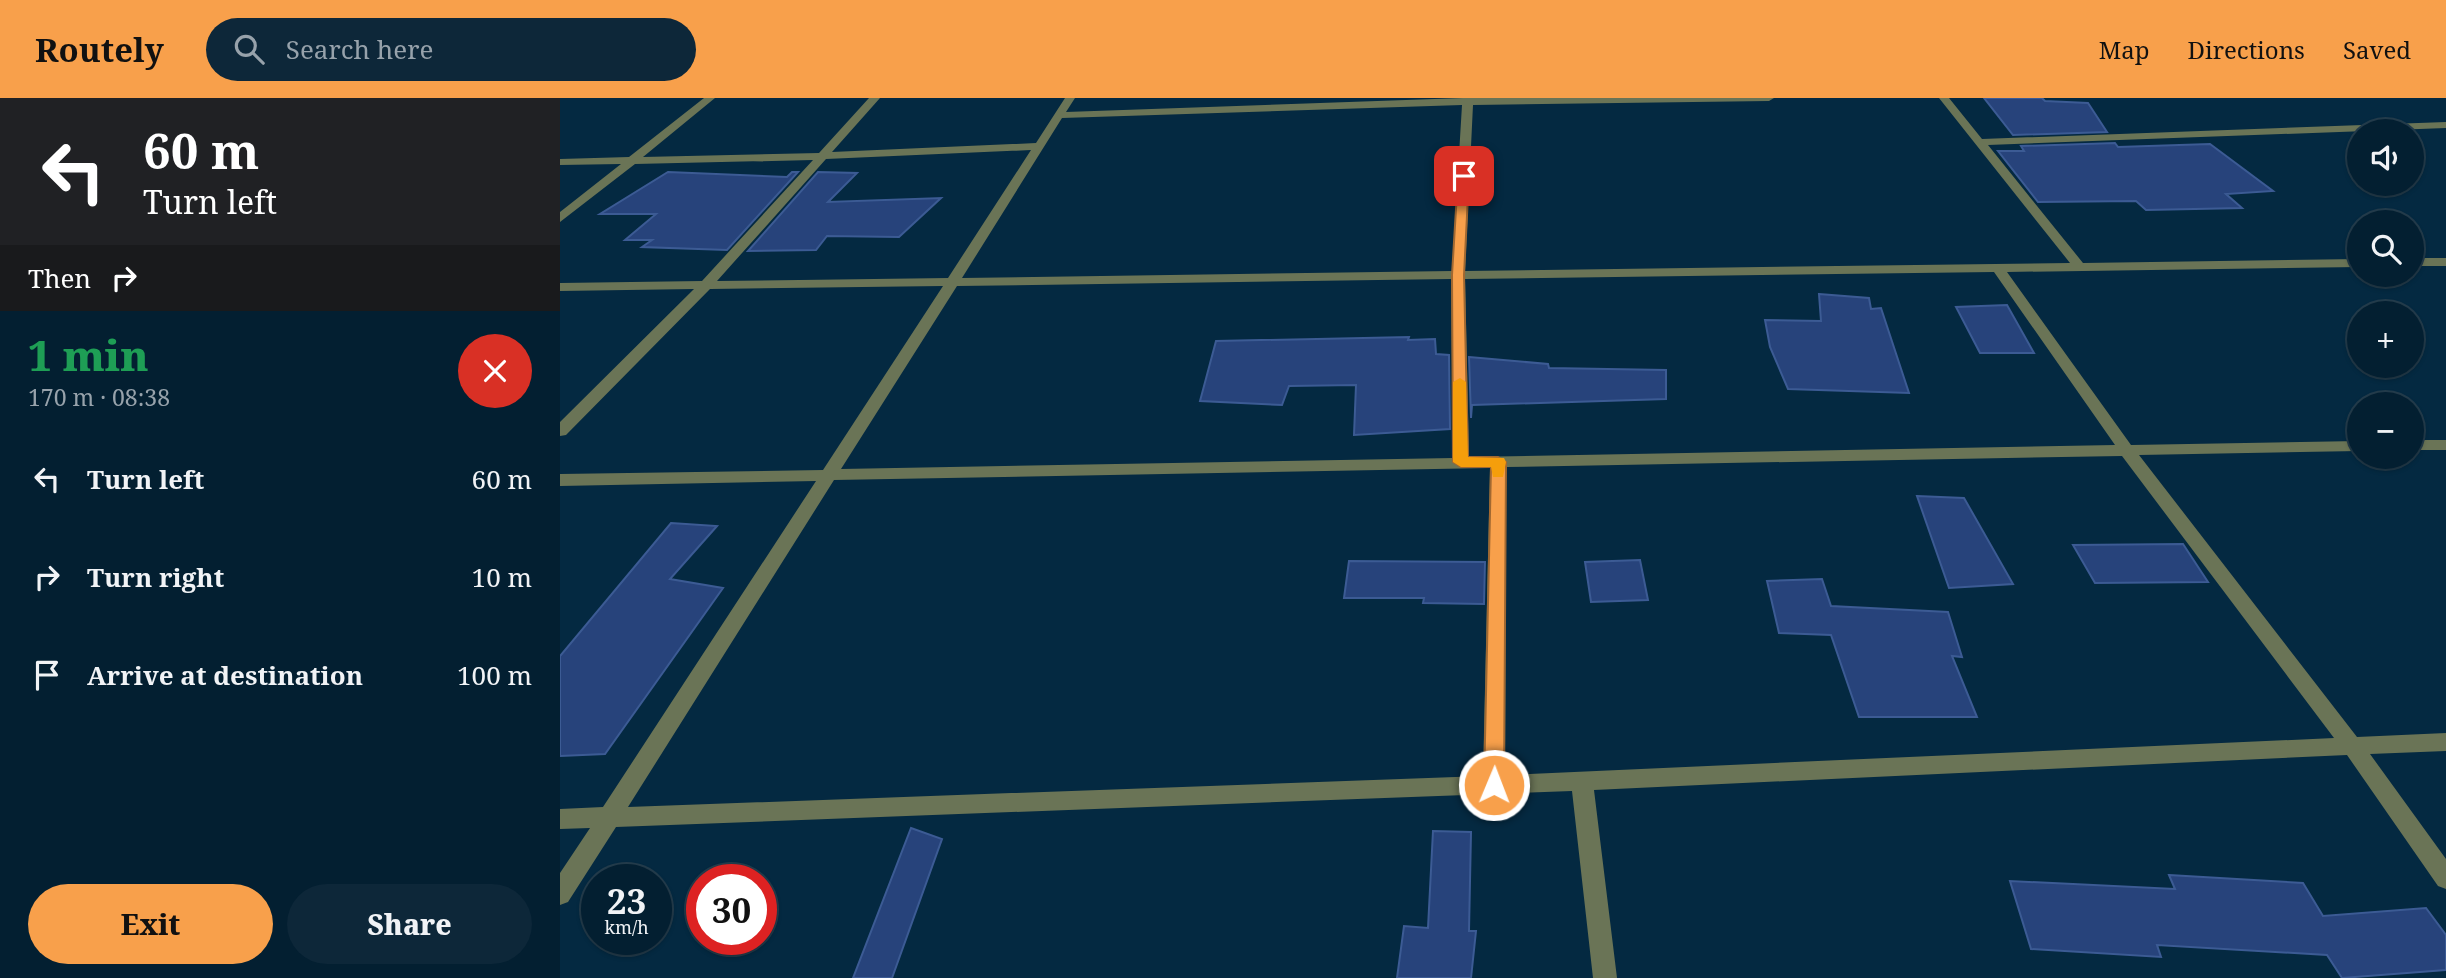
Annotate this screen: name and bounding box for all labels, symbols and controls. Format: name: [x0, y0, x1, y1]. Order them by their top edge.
search box: [206, 18, 696, 81]
text: Routely: [35, 27, 164, 72]
icon: search: [230, 30, 268, 68]
text: Search here: [286, 31, 433, 67]
text: Map: [2099, 33, 2150, 66]
text: Directions: [2188, 33, 2305, 66]
text: Saved: [2343, 33, 2411, 66]
text: 60 m: [143, 117, 259, 183]
map controls: [2347, 119, 2424, 469]
button: sound: [2347, 119, 2424, 196]
icon: left: [28, 126, 119, 217]
pin: [1434, 146, 1494, 206]
icon: arrive: [1445, 157, 1483, 195]
text: Turn left: [143, 180, 277, 223]
button: search: [2347, 210, 2424, 287]
icon: right: [105, 259, 143, 297]
text: Then: [28, 260, 91, 296]
button: +: [2347, 301, 2424, 378]
text: 1 min: [28, 326, 149, 383]
button: close: [458, 334, 532, 408]
text: 170 m · 08:38: [28, 381, 170, 413]
button: −: [2347, 392, 2424, 469]
icon: left: [28, 460, 66, 498]
text: Turn left: [87, 461, 204, 497]
text: 60 m: [472, 461, 532, 497]
icon: right: [28, 558, 66, 596]
text: Turn right: [87, 559, 224, 595]
text: 10 m: [472, 559, 532, 595]
icon: arrive: [28, 656, 66, 694]
text: Arrive at destination: [87, 657, 363, 693]
text: 100 m: [457, 657, 532, 693]
position arrow: [1457, 748, 1531, 822]
speed limit sign: 30: [686, 864, 777, 955]
text: 23: [607, 877, 646, 924]
button: Exit: [28, 884, 273, 964]
button: Share: [287, 884, 532, 964]
text: km/h: [604, 915, 649, 939]

